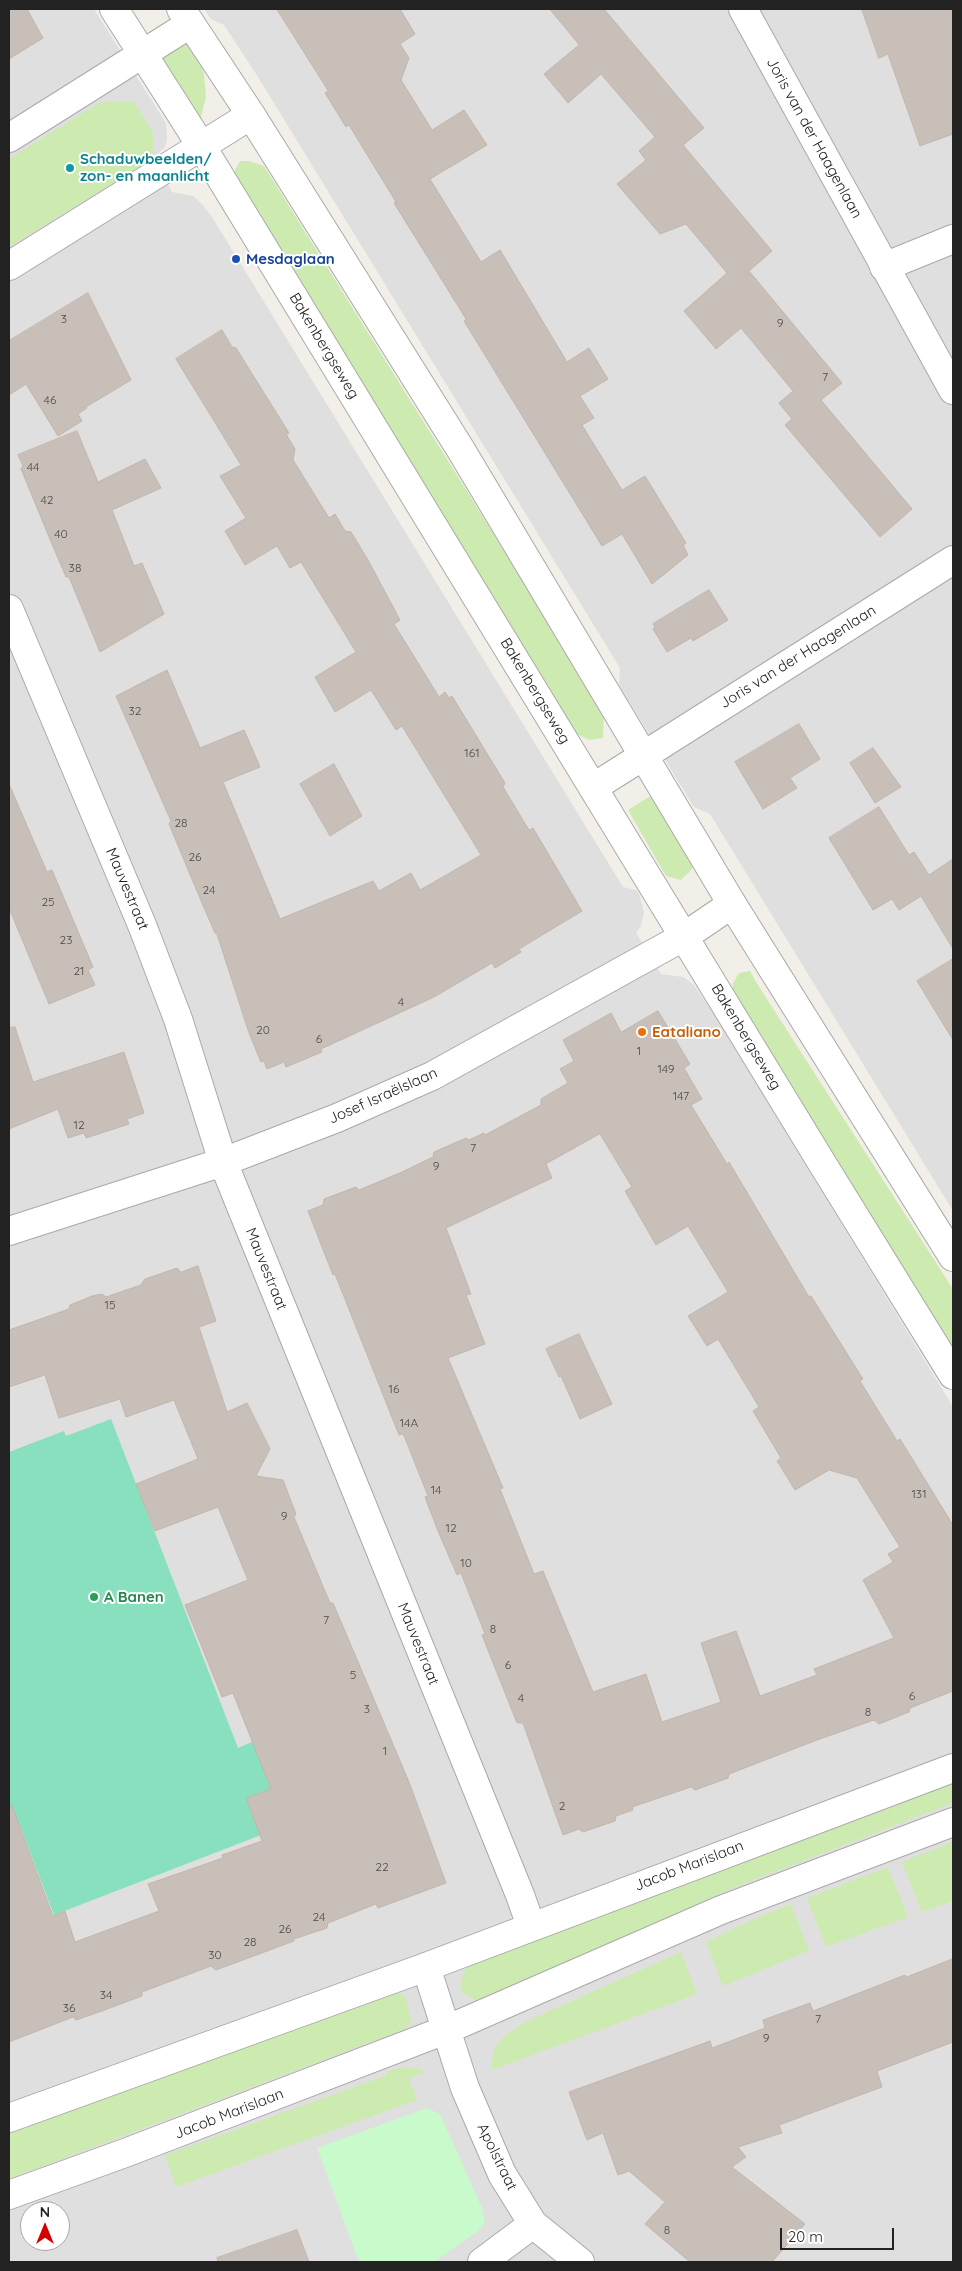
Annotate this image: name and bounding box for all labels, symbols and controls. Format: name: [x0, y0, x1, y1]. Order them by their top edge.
street label: Joris van der Haagenlaan: [762, 55, 866, 221]
place label: Schaduwbeelden/ zon- en maanlicht: [80, 150, 212, 185]
marker: Schaduwbeelden/ zon- en maanlicht: [64, 162, 76, 174]
place label: Mesdaglaan: [246, 250, 335, 268]
marker: Mesdaglaan: [230, 253, 242, 265]
street label: Bakenbergseweg: [285, 290, 363, 402]
house number: 3: [61, 312, 67, 326]
house number: 9: [777, 316, 783, 330]
house number: 7: [822, 370, 828, 384]
house number: 46: [44, 393, 56, 407]
house number: 44: [27, 460, 39, 474]
house number: 42: [41, 493, 53, 507]
house number: 40: [54, 527, 68, 541]
house number: 38: [69, 561, 81, 575]
street label: Joris van der Haagenlaan: [717, 601, 879, 713]
street label: Bakenbergseweg: [496, 635, 574, 747]
house number: 32: [129, 704, 141, 718]
house number: 161: [464, 746, 480, 760]
house number: 28: [174, 816, 188, 830]
street label: Mauvestraat: [102, 845, 152, 933]
house number: 26: [188, 850, 202, 864]
house number: 24: [203, 883, 215, 897]
house number: 25: [41, 895, 55, 909]
house number: 23: [60, 933, 72, 947]
house number: 21: [73, 964, 85, 978]
street label: Bakenbergseweg: [707, 981, 785, 1093]
house number: 4: [398, 995, 404, 1009]
house number: 20: [256, 1023, 270, 1037]
place label: Eataliano: [652, 1023, 721, 1041]
marker: Eataliano: [636, 1026, 648, 1038]
house number: 6: [316, 1032, 322, 1046]
house number: 1: [637, 1044, 641, 1058]
house number: 149: [657, 1062, 675, 1076]
street label: Josef Israëlslaan: [326, 1064, 440, 1128]
house number: 147: [673, 1089, 689, 1103]
house number: 12: [73, 1118, 85, 1132]
house number: 7: [470, 1141, 476, 1155]
house number: 9: [433, 1159, 439, 1173]
street label: Mauvestraat: [241, 1225, 291, 1313]
house number: 15: [105, 1298, 115, 1312]
house number: 16: [389, 1382, 399, 1396]
house number: 14A: [400, 1416, 418, 1430]
house number: 14: [431, 1483, 441, 1497]
house number: 131: [911, 1487, 927, 1501]
house number: 9: [281, 1509, 287, 1523]
house number: 12: [445, 1521, 457, 1535]
house number: 10: [460, 1556, 472, 1570]
place label: A Banen: [104, 1588, 164, 1606]
marker: A Banen: [88, 1591, 100, 1603]
street label: Mauvestraat: [393, 1600, 443, 1688]
house number: 7: [323, 1613, 329, 1627]
house number: 8: [490, 1622, 496, 1636]
house number: 6: [505, 1658, 511, 1672]
house number: 5: [350, 1668, 356, 1682]
house number: 6: [909, 1689, 915, 1703]
house number: 4: [518, 1691, 524, 1705]
house number: 3: [364, 1702, 370, 1716]
house number: 8: [865, 1705, 871, 1719]
house number: 1: [383, 1744, 387, 1758]
house number: 2: [559, 1799, 565, 1813]
street label: Jacob Marislaan: [632, 1837, 746, 1895]
house number: 22: [375, 1860, 389, 1874]
house number: 24: [313, 1910, 325, 1924]
house number: 26: [278, 1922, 292, 1936]
house number: 28: [243, 1935, 257, 1949]
house number: 30: [208, 1948, 222, 1962]
house number: 34: [100, 1988, 112, 2002]
house number: 36: [63, 2001, 75, 2015]
house number: 7: [815, 2012, 821, 2026]
house number: 9: [763, 2031, 769, 2045]
street label: Jacob Marislaan: [172, 2085, 286, 2143]
street label: Apolstraat: [473, 2121, 521, 2193]
north arrow: [20, 2201, 70, 2251]
text: N: [40, 2203, 50, 2221]
scale bar: [782, 2218, 896, 2250]
house number: 8: [664, 2223, 670, 2237]
text: 20 m: [788, 2227, 823, 2246]

